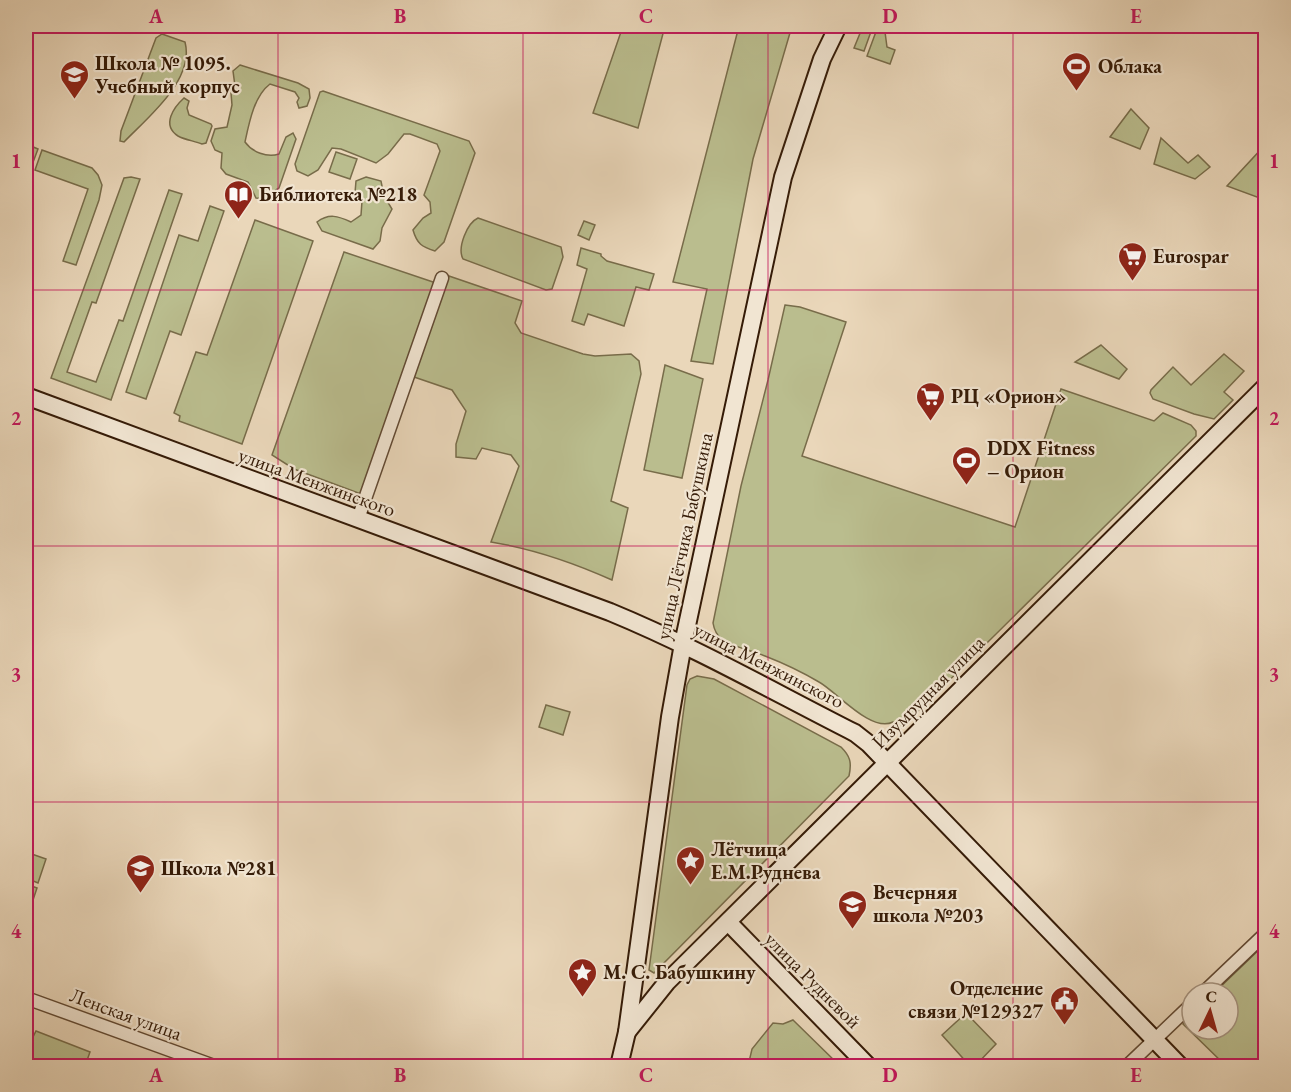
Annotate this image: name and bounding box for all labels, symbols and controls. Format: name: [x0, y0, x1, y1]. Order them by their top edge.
text: A: [148, 3, 164, 29]
text: B: [394, 3, 406, 29]
text: C: [639, 3, 653, 29]
text: D: [882, 3, 898, 29]
text: E: [1130, 3, 1142, 29]
place label: Школа № 1095. Учебный корпус: [94, 50, 240, 99]
sports icon: Облака: [1061, 50, 1093, 92]
place label: Облака: [1098, 53, 1162, 79]
school or university icon: Школа № 1095. Учебный корпус: [58, 58, 90, 100]
text: 1: [11, 148, 21, 174]
text: 1: [1269, 148, 1279, 174]
library icon: Библиотека №218: [222, 178, 254, 220]
place label: Библиотека №218: [259, 181, 417, 207]
supermarket icon: Eurospar: [1116, 240, 1148, 282]
place label: Eurospar: [1153, 243, 1230, 269]
supermarket icon: РЦ «Орион»: [914, 380, 946, 422]
place label: РЦ «Орион»: [951, 383, 1066, 409]
text: 2: [11, 405, 22, 431]
text: 2: [1269, 405, 1280, 431]
street label: улица Лётчика Бабушкина: [649, 430, 719, 642]
place label: DDX Fitness – Орион: [987, 435, 1095, 484]
street label: улица Менжинского: [235, 441, 399, 523]
sports icon: DDX Fitness – Орион: [950, 444, 982, 486]
street label: улица Менжинского: [689, 616, 849, 714]
street label: Изумрудная улица: [866, 630, 990, 754]
text: 3: [11, 661, 21, 687]
text: 3: [1269, 661, 1279, 687]
place label: Лётчица Е.М.Руднева: [711, 836, 821, 885]
place icon: Лётчица Е.М.Руднева: [674, 844, 706, 886]
school or university icon: Школа №281: [124, 852, 156, 894]
place label: Школа №281: [161, 855, 277, 881]
place label: Вечерняя школа №203: [873, 879, 984, 928]
school or university icon: Вечерняя школа №203: [836, 888, 868, 930]
text: 4: [11, 918, 22, 944]
text: 4: [1269, 918, 1280, 944]
street label: улица Рудневой: [759, 926, 867, 1034]
place icon: М. С. Бабушкину: [566, 956, 598, 998]
place label: М. С. Бабушкину: [603, 959, 756, 985]
place label: Отделение связи №129327: [908, 975, 1043, 1024]
north arrow: [1180, 981, 1240, 1041]
street label: Ленская улица: [67, 982, 186, 1046]
public building icon: Отделение связи №129327: [1048, 984, 1080, 1026]
text: С: [1205, 986, 1218, 1008]
text: A: [148, 1062, 164, 1088]
text: B: [394, 1062, 406, 1088]
text: C: [639, 1062, 653, 1088]
text: D: [882, 1062, 898, 1088]
text: E: [1130, 1062, 1142, 1088]

